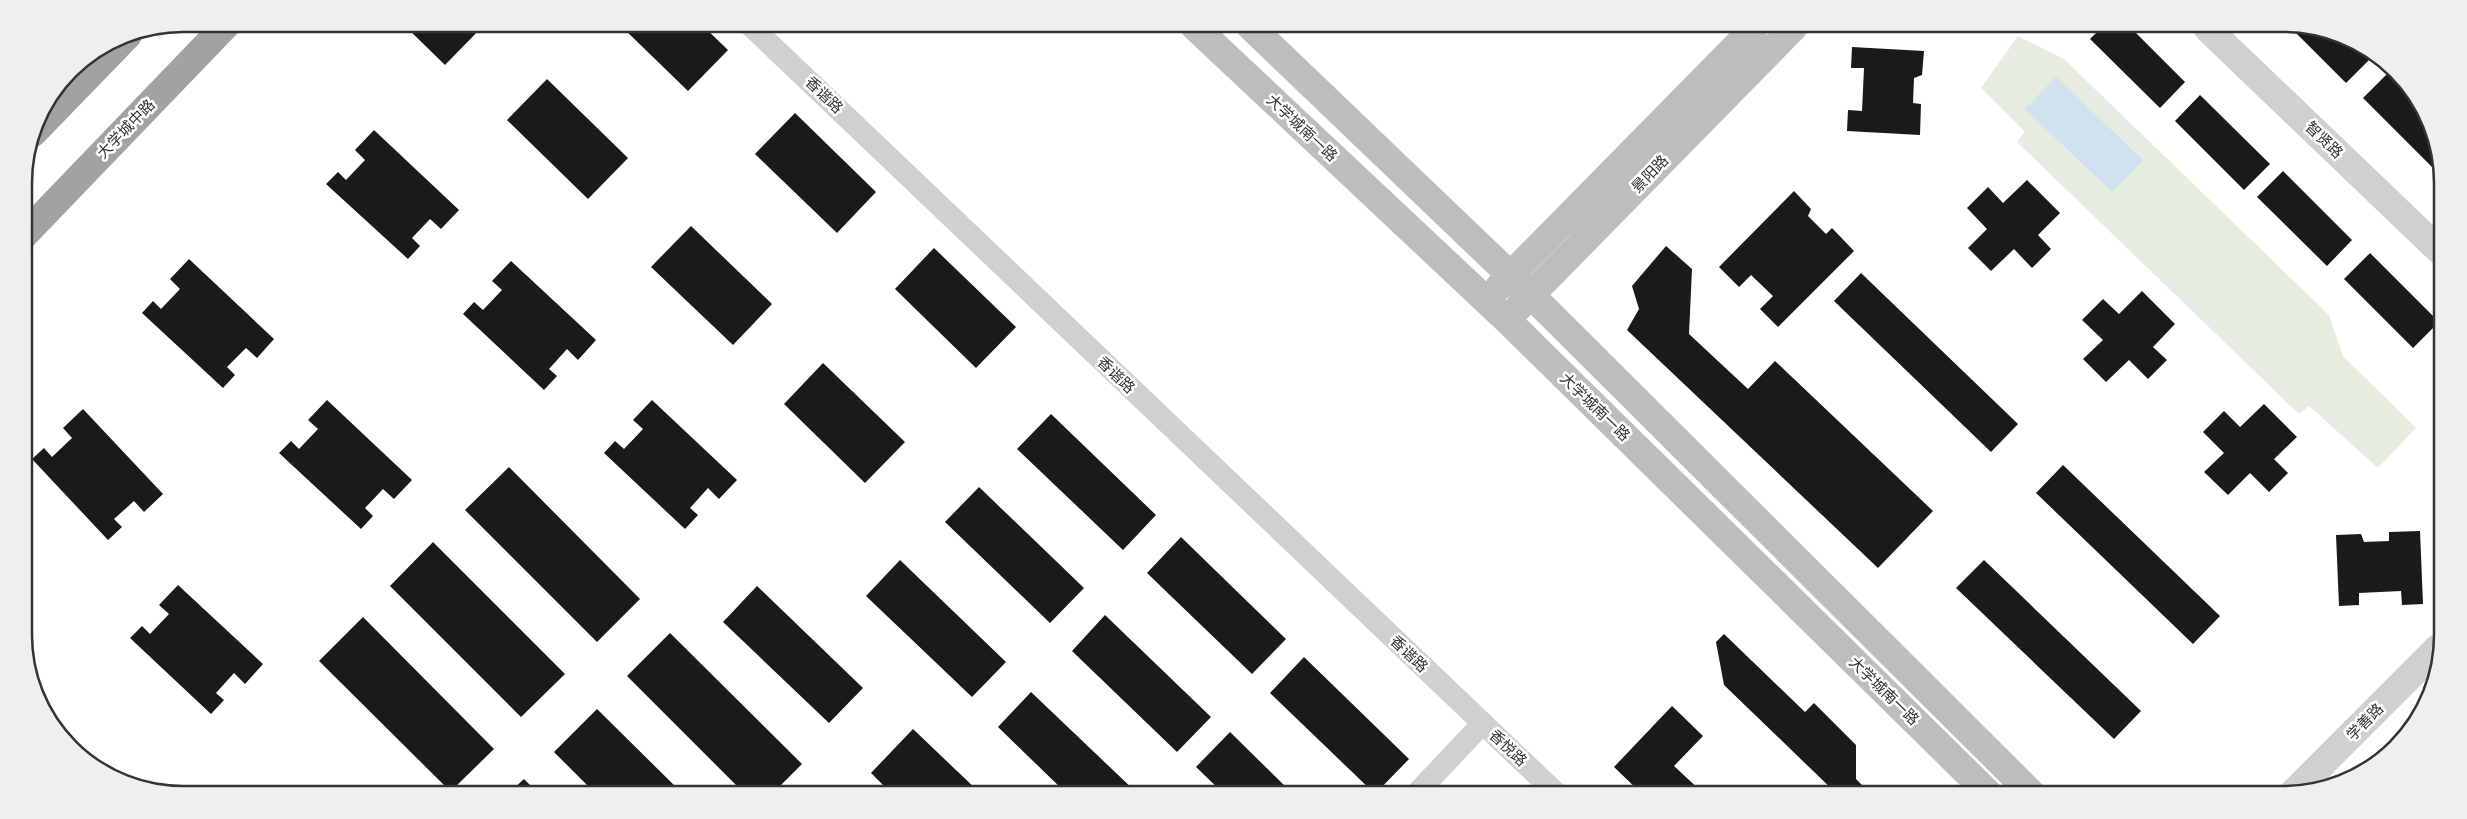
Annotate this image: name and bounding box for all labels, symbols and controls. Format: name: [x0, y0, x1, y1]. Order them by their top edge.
street label: 香谐路: [802, 72, 847, 117]
street label: 大学城南一路: [1263, 90, 1342, 165]
street label: 大学城中路: [93, 95, 159, 162]
street label: 智贤路: [2302, 117, 2347, 162]
street label: 景阳路: [1627, 151, 1672, 196]
street label: 香谐路: [1094, 352, 1139, 397]
street label: 大学城南一路: [1556, 369, 1634, 445]
street label: 香谐路: [1387, 631, 1432, 676]
street label: 大学城南一路: [1845, 653, 1923, 729]
street label: 学善路: [2342, 699, 2387, 744]
street label: 香悦路: [1485, 725, 1531, 770]

